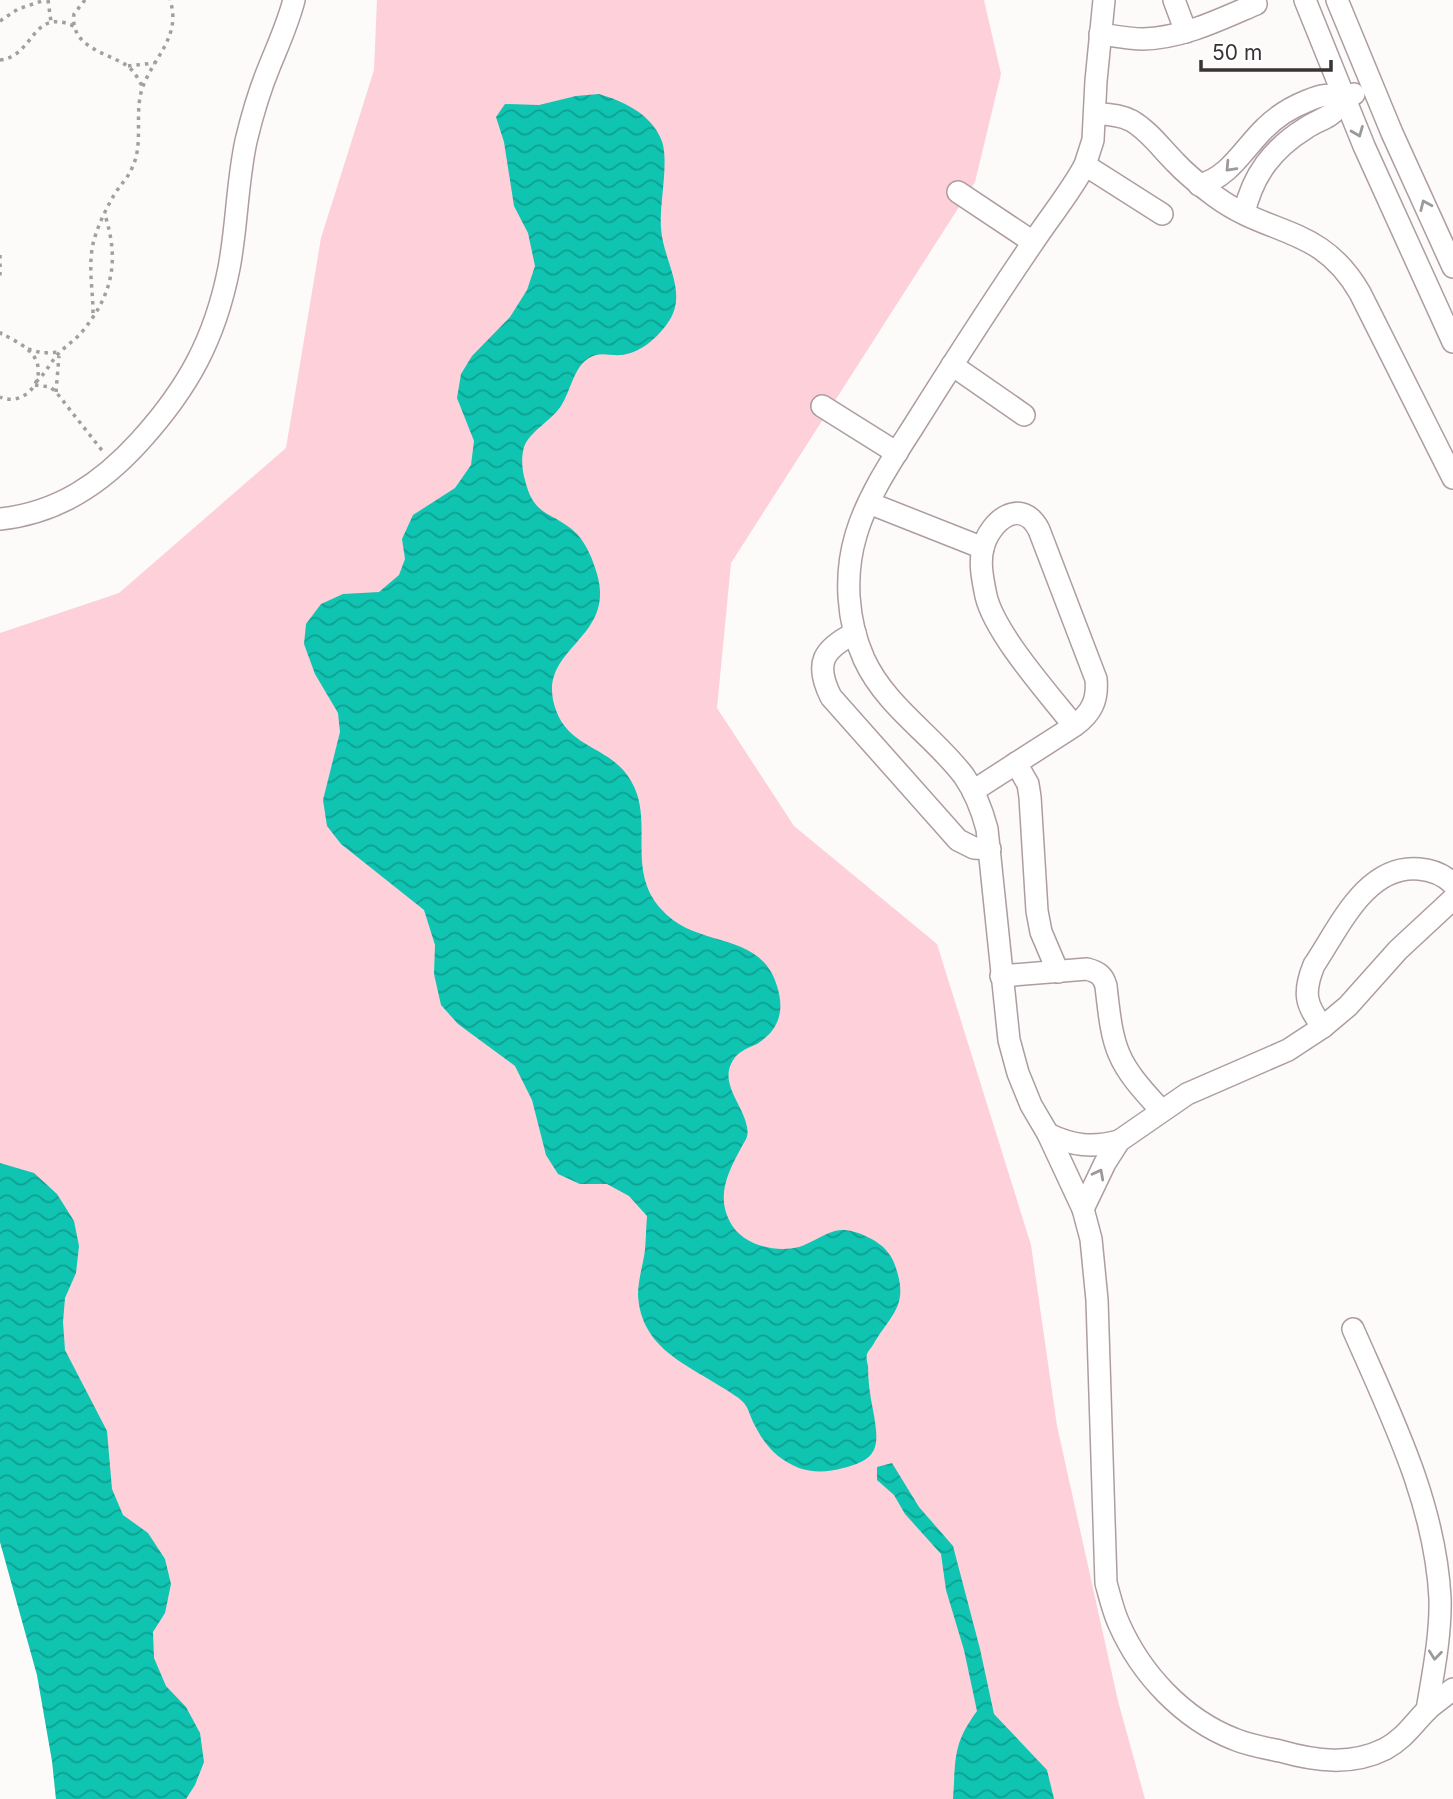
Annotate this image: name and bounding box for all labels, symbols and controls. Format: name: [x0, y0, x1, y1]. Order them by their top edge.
scale bar: [1201, 28, 1330, 72]
text: 50 m: [1212, 40, 1262, 65]
one-way arrow: [1350, 124, 1364, 137]
one-way arrow: [1225, 159, 1238, 172]
one-way arrow: [1419, 200, 1433, 212]
one-way arrow: [1091, 1169, 1104, 1181]
one-way arrow: [1428, 1650, 1443, 1661]

